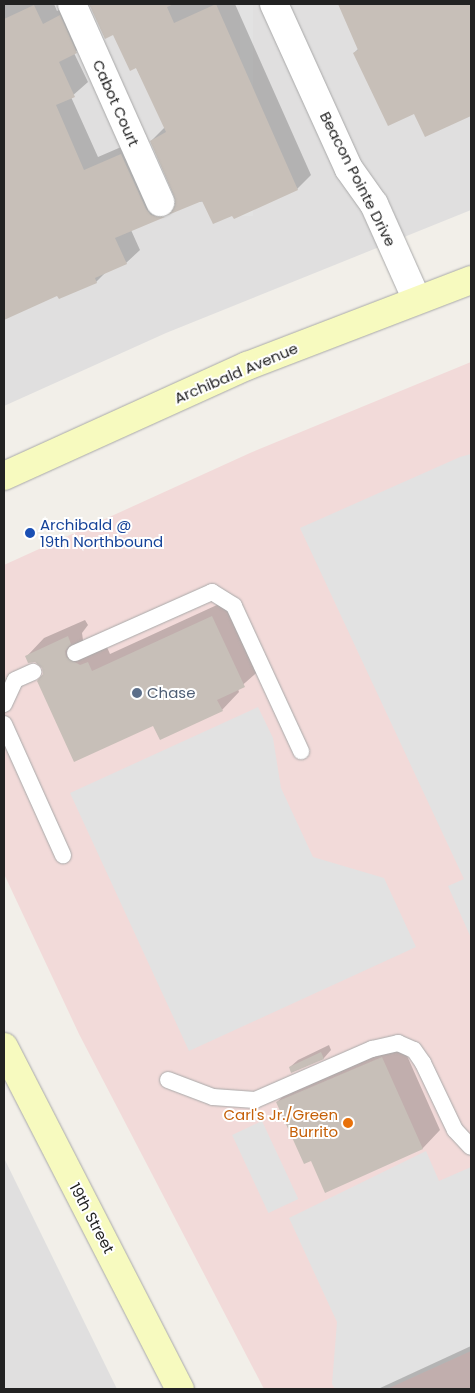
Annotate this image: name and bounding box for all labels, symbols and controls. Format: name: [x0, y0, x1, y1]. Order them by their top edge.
street label: Cabot Court: [89, 57, 143, 149]
street label: Beacon Pointe Drive: [316, 109, 400, 249]
street label: Archibald Avenue: [171, 339, 301, 407]
place label: Archibald @ 19th Northbound: [40, 515, 163, 550]
marker: Archibald @ 19th Northbound: [24, 527, 36, 539]
place label: Chase: [147, 684, 195, 702]
marker: Chase: [131, 687, 143, 699]
place label: Carl's Jr./Green Burrito: [223, 1105, 338, 1140]
marker: Carl's Jr./Green Burrito: [342, 1117, 354, 1129]
street label: 19th Street: [66, 1180, 118, 1256]

